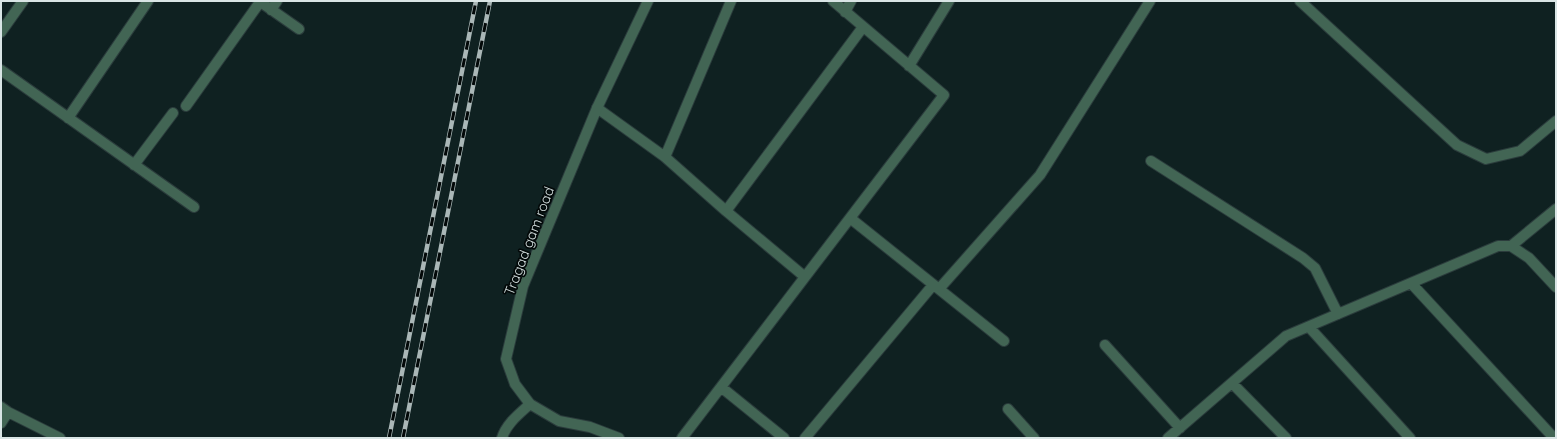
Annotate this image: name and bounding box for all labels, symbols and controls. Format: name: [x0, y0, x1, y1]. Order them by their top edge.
street label: Tragad gam road: [500, 184, 558, 298]

